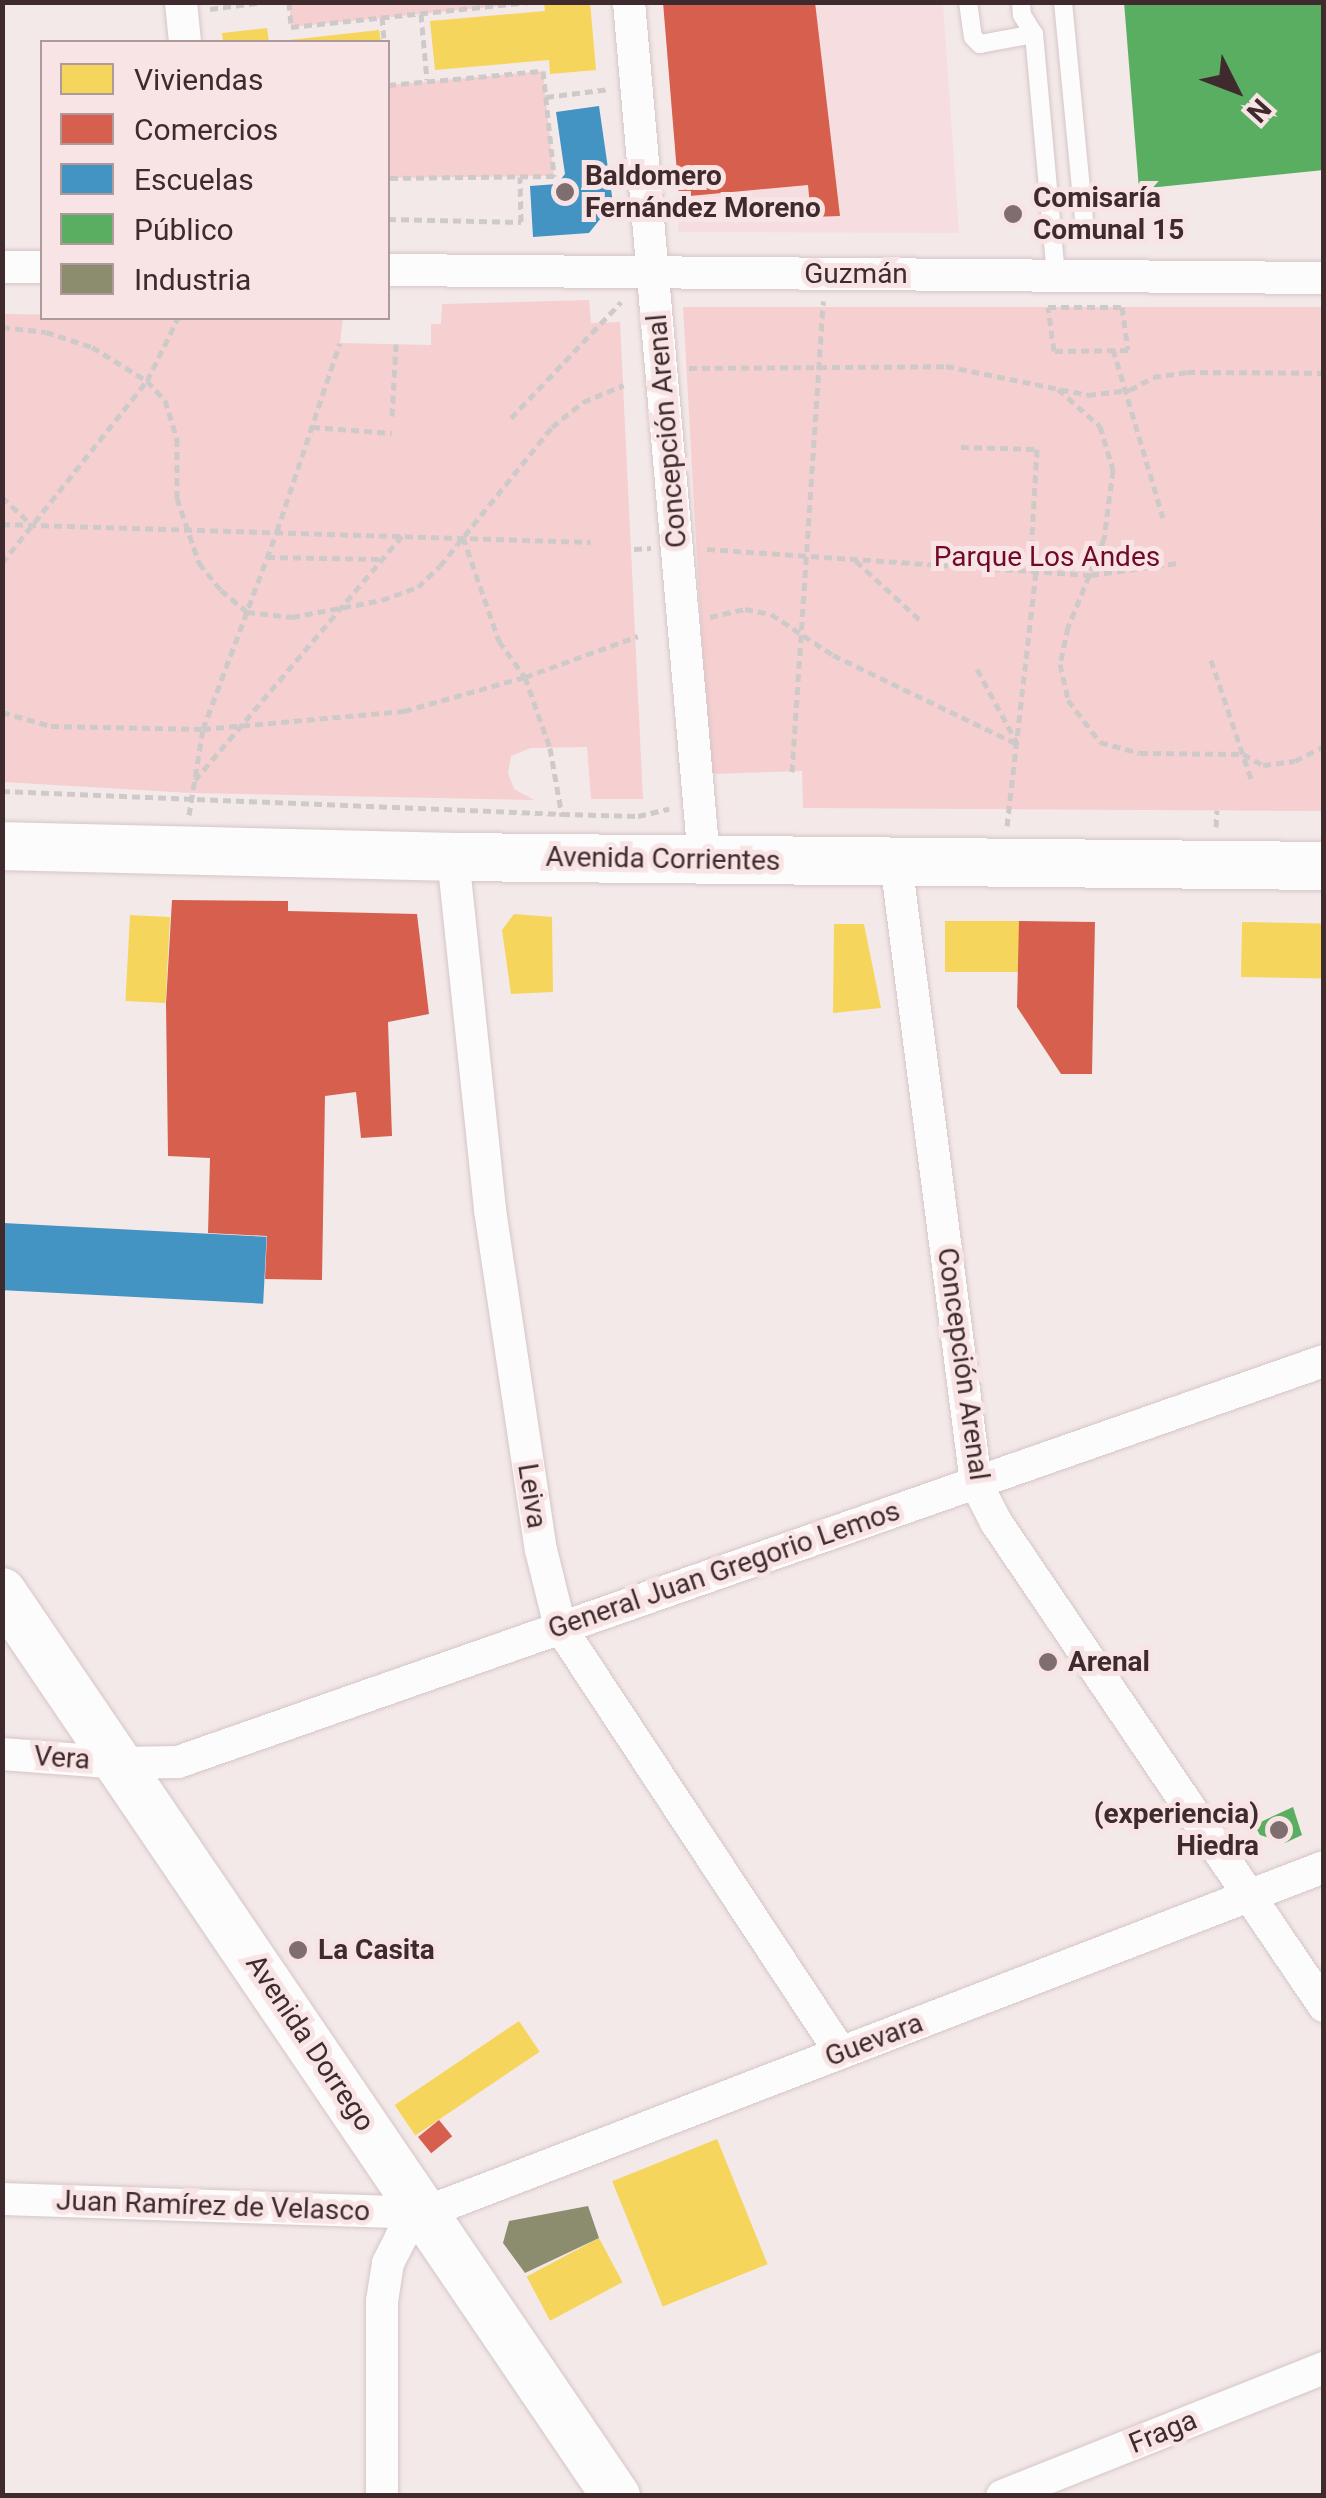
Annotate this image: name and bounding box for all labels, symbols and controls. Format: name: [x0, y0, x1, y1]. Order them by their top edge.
legend: [40, 40, 390, 320]
north arrow: [1186, 40, 1286, 140]
text: Viviendas: [134, 62, 263, 97]
text: N: [1240, 92, 1278, 129]
text: Comercios: [134, 112, 278, 147]
place label: Baldomero Fernández Moreno: [585, 159, 821, 225]
text: Escuelas: [134, 162, 254, 197]
marker: Baldomero Fernández Moreno: [554, 181, 576, 203]
place label: Comisaría Comunal 15: [1033, 181, 1184, 247]
marker: Comisaría Comunal 15: [1002, 203, 1024, 225]
text: Público: [134, 212, 234, 247]
street label: Guzmán: [804, 257, 908, 291]
text: Industria: [134, 262, 251, 297]
street label: Concepción Arenal: [640, 313, 694, 549]
park label: Parque Los Andes: [934, 540, 1160, 574]
street label: Avenida Corrientes: [545, 840, 781, 878]
street label: Concepción Arenal: [930, 1246, 996, 1482]
street label: Leiva: [510, 1461, 554, 1531]
street label: General Juan Gregorio Lemos: [544, 1494, 904, 1646]
place label: Arenal: [1068, 1645, 1150, 1679]
marker: Arenal: [1037, 1651, 1059, 1673]
street label: Vera: [33, 1739, 91, 1777]
place label: (experiencia) Hiedra: [1094, 1797, 1259, 1863]
marker: (experiencia) Hiedra: [1268, 1819, 1290, 1841]
place label: La Casita: [318, 1933, 435, 1967]
marker: La Casita: [287, 1939, 309, 1961]
street label: Avenida Dorrego: [239, 1948, 381, 2138]
street label: Guevara: [820, 2006, 928, 2074]
street label: Juan Ramírez de Velasco: [55, 2184, 371, 2228]
street label: Fraga: [1124, 2403, 1202, 2461]

